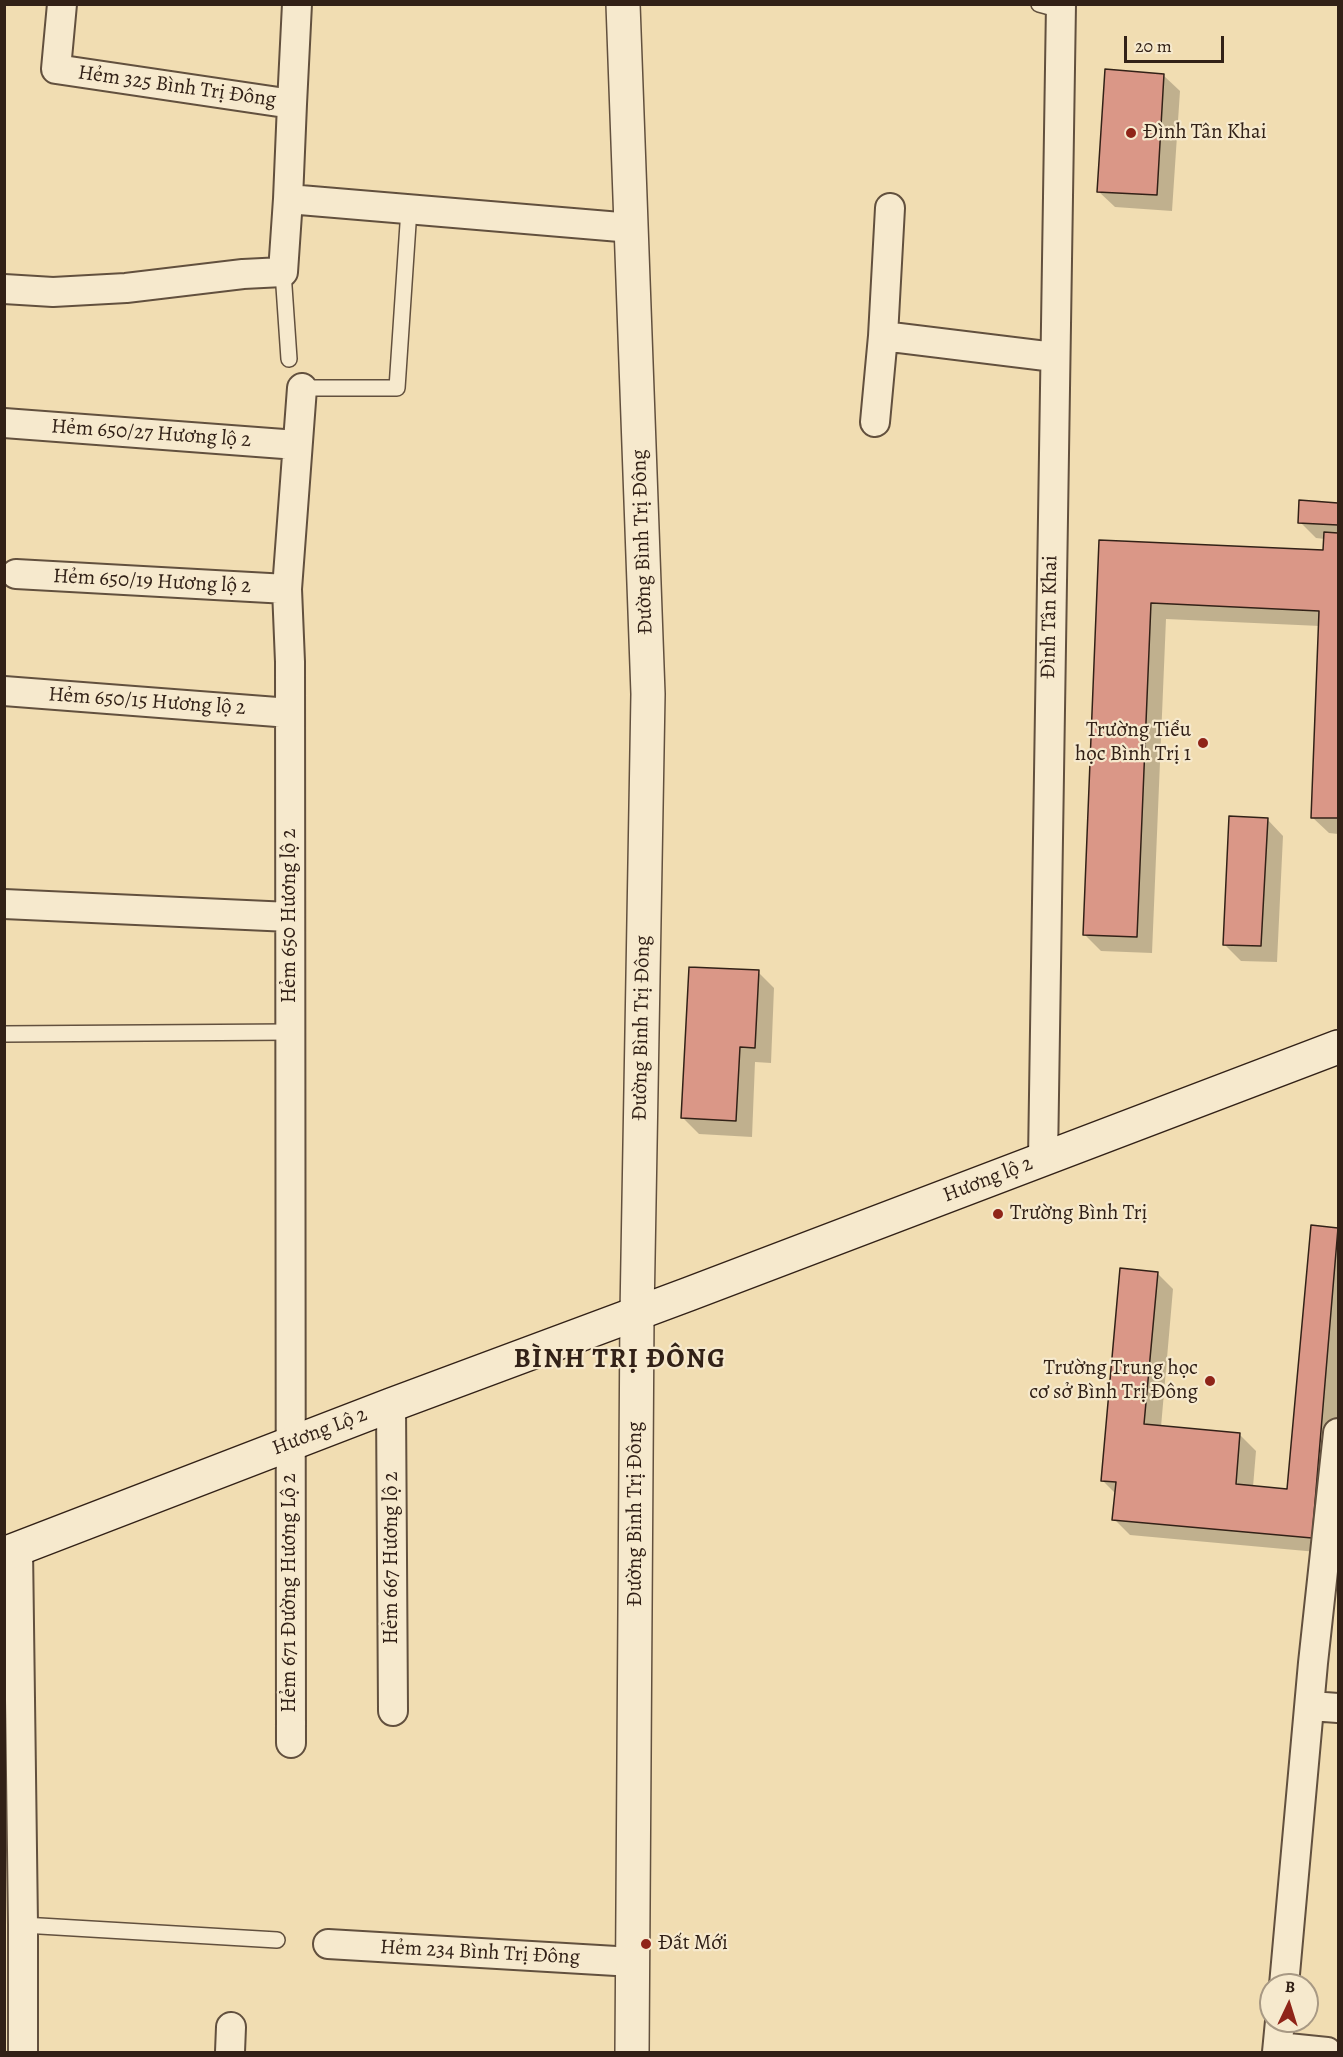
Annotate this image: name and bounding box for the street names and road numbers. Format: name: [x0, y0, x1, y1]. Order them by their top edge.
street label: Hẻm 325 Bình Trị Đông: [76, 61, 278, 113]
street label: Hẻm 650/27 Hương lộ 2: [50, 414, 252, 454]
street label: Đường Bình Trị Đông: [627, 449, 659, 635]
street label: Đình Tân Khai: [1036, 555, 1064, 679]
street label: Hẻm 650/19 Hương lộ 2: [52, 564, 252, 600]
street label: Hẻm 650/15 Hương lộ 2: [47, 683, 247, 721]
street label: Hẻm 650 Hương lộ 2: [277, 829, 303, 1003]
street label: Đường Bình Trị Đông: [628, 935, 656, 1121]
street label: Hương lộ 2: [940, 1151, 1036, 1209]
street label: Hương Lộ 2: [269, 1402, 371, 1462]
street label: Đường Bình Trị Đông: [623, 1421, 649, 1607]
street label: Hẻm 667 Hương lộ 2: [379, 1471, 405, 1645]
street label: Hẻm 671 Đường Hương Lộ 2: [277, 1473, 303, 1713]
street label: Hẻm 234 Bình Trị Đông: [379, 1935, 581, 1971]

